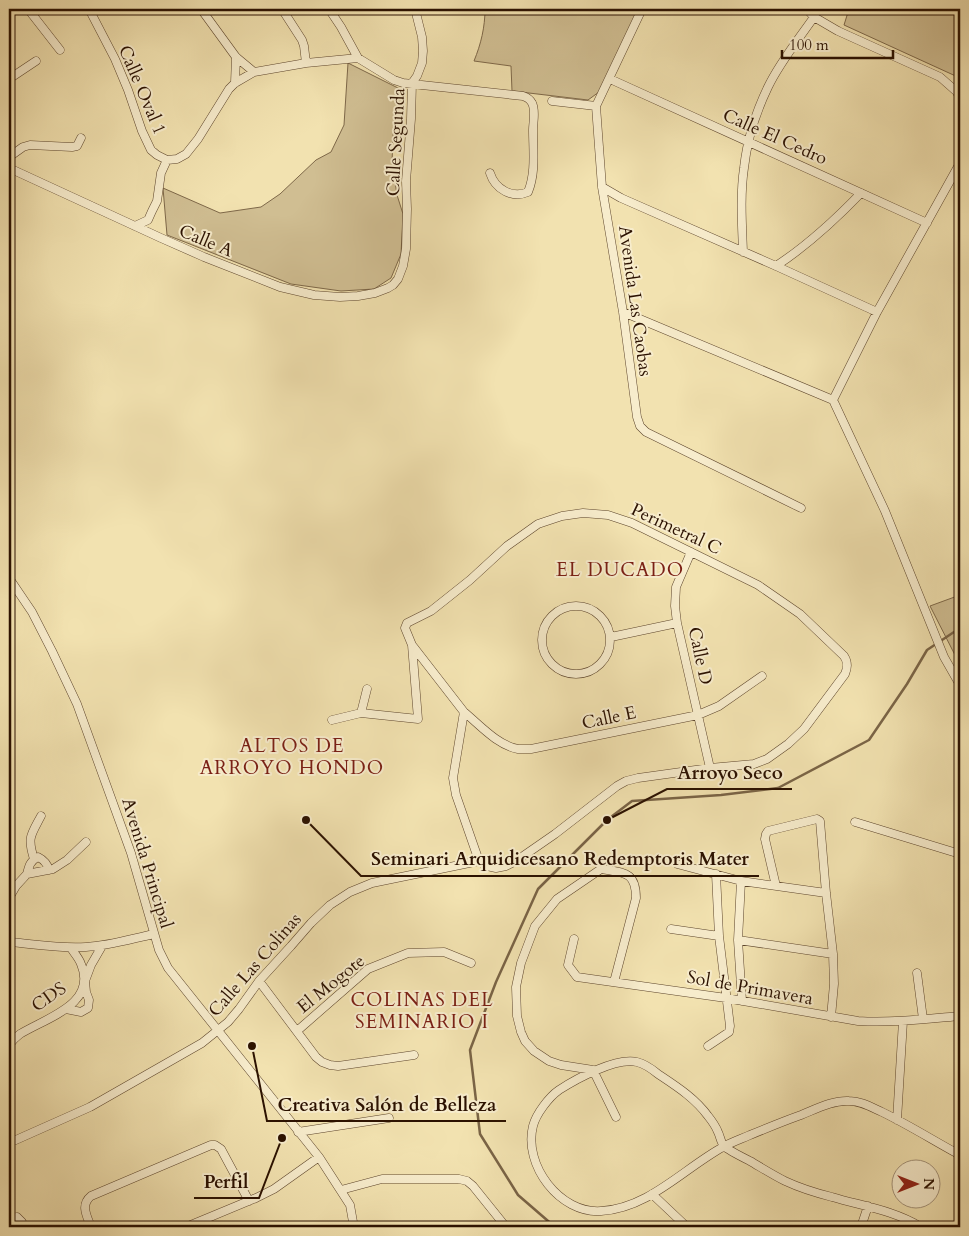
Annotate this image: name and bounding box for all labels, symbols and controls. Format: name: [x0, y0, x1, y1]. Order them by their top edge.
scale bar: [782, 28, 893, 60]
text: 100 m: [789, 35, 829, 55]
street label: Calle Oval 1: [112, 41, 172, 139]
street label: Calle Segunda: [381, 87, 411, 197]
street label: Calle El Cedro: [719, 103, 832, 171]
street label: Calle A: [175, 218, 237, 264]
street label: Avenida Las Caobas: [612, 224, 658, 378]
street label: Perimetral C: [627, 497, 725, 561]
district label: EL DUCADO: [556, 557, 684, 583]
street label: Calle D: [682, 625, 718, 687]
street label: Calle E: [580, 700, 638, 736]
district label: ALTOS DE ARROYO HONDO: [200, 733, 384, 781]
callout: Arroyo Seco: [667, 755, 792, 789]
text: Arroyo Seco: [677, 760, 783, 786]
street label: Avenida Principal: [115, 795, 179, 932]
callout: Seminari Arquidicesano Redemptoris Mater: [361, 842, 759, 876]
text: Seminari Arquidicesano Redemptoris Mater: [371, 846, 749, 872]
street label: Calle Las Colinas: [203, 908, 307, 1022]
street label: El Mogote: [292, 949, 370, 1019]
street label: Sol de Primavera: [685, 965, 815, 1011]
street label: CDS: [27, 976, 71, 1018]
district label: COLINAS DEL SEMINARIO I: [351, 987, 493, 1035]
callout: Creativa Salón de Belleza: [267, 1087, 506, 1121]
text: Creativa Salón de Belleza: [278, 1092, 497, 1118]
north arrow: [892, 1158, 942, 1208]
callout: Perfil: [194, 1164, 259, 1198]
text: Perfil: [203, 1169, 249, 1195]
text: N: [919, 1178, 938, 1190]

